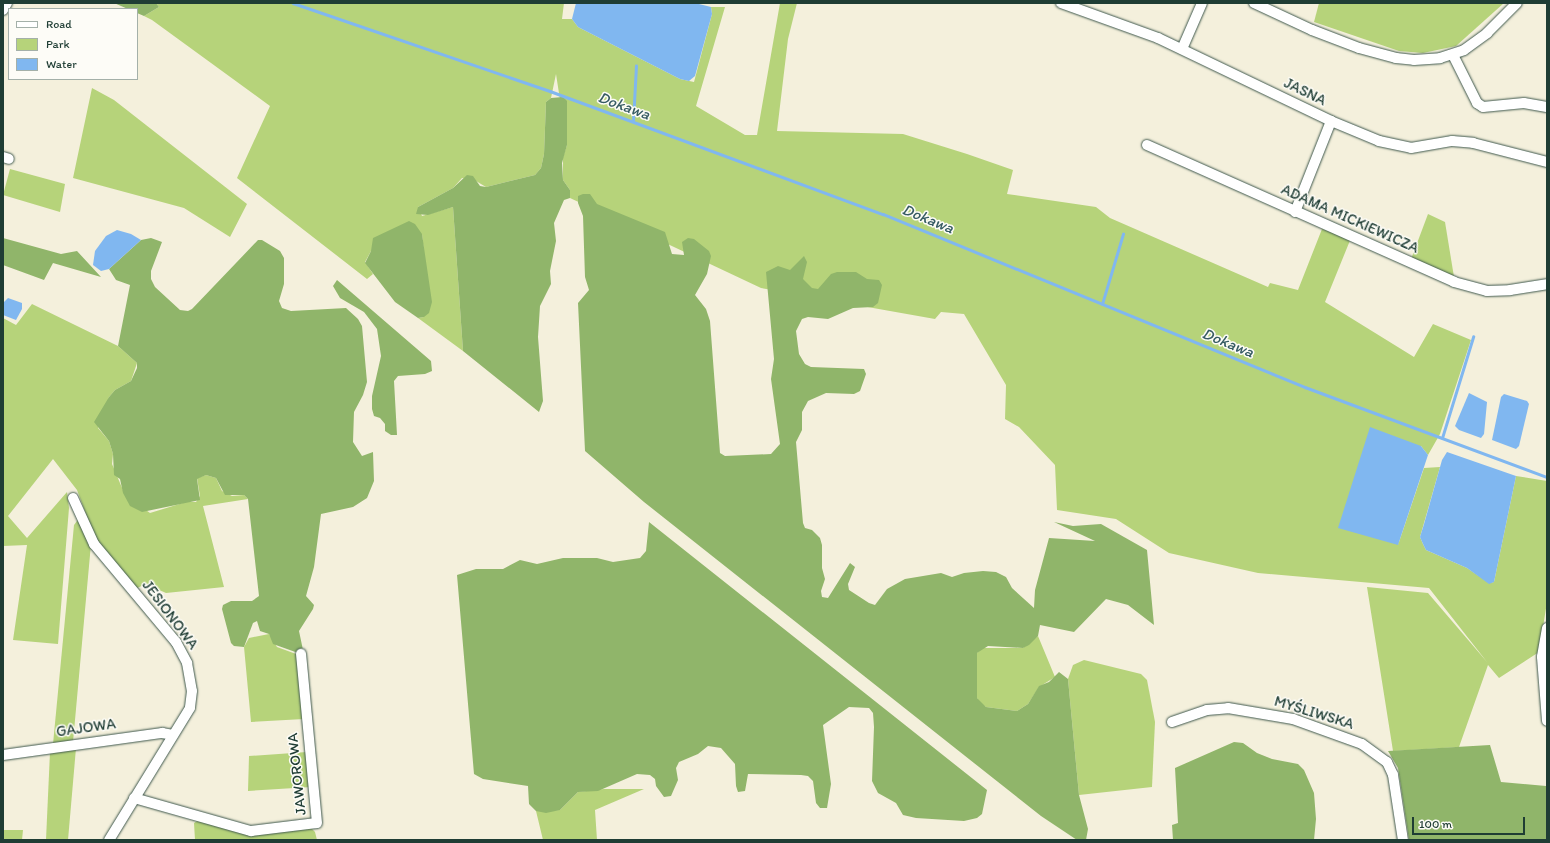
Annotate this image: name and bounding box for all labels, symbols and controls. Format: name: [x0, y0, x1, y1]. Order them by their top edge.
legend: [8, 8, 138, 80]
text: Road: [46, 17, 72, 31]
text: Park: [46, 37, 70, 51]
text: Water: [46, 57, 77, 71]
street label: JASNA: [1281, 74, 1329, 110]
water label: Dokawa: [595, 88, 653, 124]
street label: ADAMA MICKIEWICZA: [1278, 180, 1422, 258]
water label: Dokawa: [899, 200, 957, 238]
water label: Dokawa: [1199, 324, 1257, 362]
street label: JESIONOWA: [138, 577, 202, 653]
street label: MYŚLIWSKA: [1272, 692, 1356, 734]
street label: GAJOWA: [55, 715, 117, 741]
street label: JAWOROWA: [284, 732, 310, 816]
scale bar: [1414, 809, 1527, 835]
text: 100 m: [1419, 817, 1452, 831]

